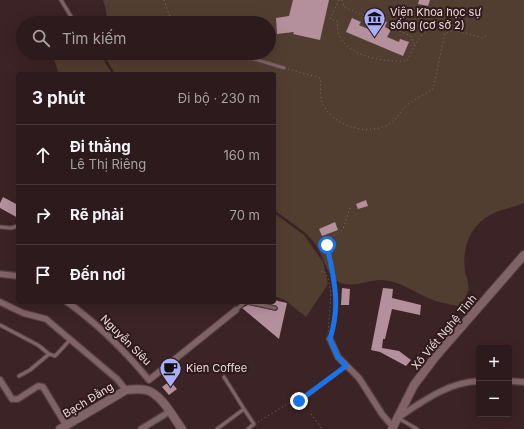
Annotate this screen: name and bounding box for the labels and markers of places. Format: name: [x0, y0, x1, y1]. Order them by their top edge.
museum icon: Viện Khoa học sự sống (cơ sở 2): [362, 5, 388, 38]
place label: Viện Khoa học sự sống (cơ sở 2): [390, 5, 481, 32]
cafe icon: Kien Coffee: [157, 355, 183, 388]
place label: Kien Coffee: [186, 361, 247, 375]

